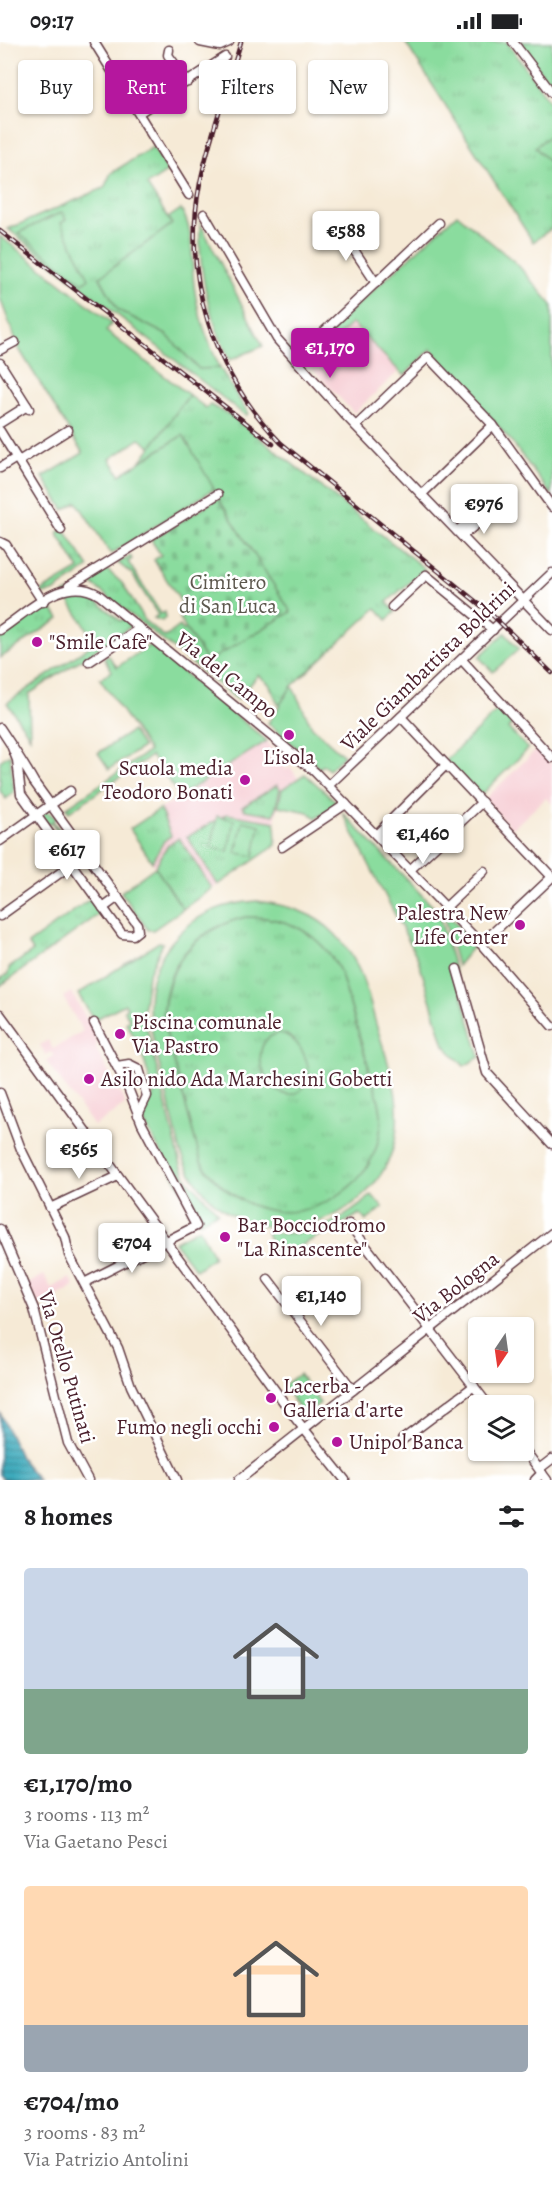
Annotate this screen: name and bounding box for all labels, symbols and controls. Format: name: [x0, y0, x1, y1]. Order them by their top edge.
text: 09:17: [30, 6, 74, 36]
chip: Buy: [18, 60, 93, 114]
chip: Rent: [105, 60, 187, 114]
chip: Filters: [199, 60, 296, 114]
chip: New: [308, 60, 388, 114]
pin: €588: [310, 211, 382, 262]
text: €588: [326, 217, 366, 244]
pin: €1,170: [281, 328, 379, 379]
text: €1,170: [305, 334, 355, 361]
pin: €976: [448, 484, 520, 535]
text: €976: [465, 490, 503, 517]
park label: Cimitero di San Luca: [179, 568, 277, 620]
street label: Viale Giambattista Boldrini: [334, 575, 522, 758]
street label: Via del Campo: [169, 625, 284, 725]
place label: "Smile Cafè": [49, 628, 152, 656]
marker: "Smile Cafè": [30, 635, 44, 649]
marker: L'isola: [282, 728, 296, 742]
place label: L'isola: [263, 743, 315, 771]
place label: Scuola media Teodoro Bonati: [102, 754, 233, 806]
marker: Scuola media Teodoro Bonati: [238, 773, 252, 787]
pin: €1,460: [374, 814, 472, 865]
text: €1,460: [397, 820, 449, 847]
pin: €617: [31, 830, 103, 881]
text: €617: [49, 836, 85, 863]
place label: Palestra New Life Center: [396, 899, 508, 951]
marker: Palestra New Life Center: [513, 918, 527, 932]
place label: Piscina comunale Via Pastro: [131, 1008, 282, 1060]
marker: Piscina comunale Via Pastro: [113, 1027, 127, 1041]
place label: Asilo nido Ada Marchesini Gobetti: [100, 1065, 393, 1093]
marker: Asilo nido Ada Marchesini Gobetti: [82, 1072, 96, 1086]
pin: €565: [43, 1129, 115, 1180]
text: €565: [60, 1135, 98, 1162]
place label: Bar Bocciodromo "La Rinascente": [237, 1211, 386, 1263]
pin: €704: [96, 1223, 168, 1274]
text: €704: [112, 1229, 152, 1256]
marker: Bar Bocciodromo "La Rinascente": [218, 1230, 232, 1244]
street label: Via Bologna: [406, 1244, 505, 1330]
pin: €1,140: [272, 1276, 370, 1327]
text: €1,140: [296, 1282, 346, 1309]
street label: Via Otello Putinati: [32, 1286, 102, 1447]
north arrow: [468, 1317, 534, 1383]
map controls: [468, 1317, 534, 1461]
place label: Lacerba - Galleria d'arte: [283, 1372, 403, 1424]
marker: Lacerba - Galleria d'arte: [264, 1391, 278, 1405]
button: layers: [468, 1395, 534, 1461]
place label: Fumo negli occhi: [116, 1413, 262, 1441]
marker: Fumo negli occhi: [267, 1420, 281, 1434]
place label: Unipol Banca: [349, 1428, 464, 1456]
marker: Unipol Banca: [330, 1435, 344, 1449]
text: 8 homes: [24, 1499, 113, 1534]
icon: filters: [495, 1500, 528, 1533]
icon: home: [222, 1607, 330, 1715]
text: €1,170/mo: [24, 1766, 132, 1801]
text: 3 rooms · 113 m²: [24, 1801, 149, 1828]
text: Via Gaetano Pesci: [24, 1828, 168, 1855]
icon: home: [222, 1925, 330, 2033]
text: €704/mo: [24, 2084, 119, 2119]
text: 3 rooms · 83 m²: [24, 2119, 145, 2146]
text: Via Patrizio Antolini: [24, 2146, 189, 2173]

